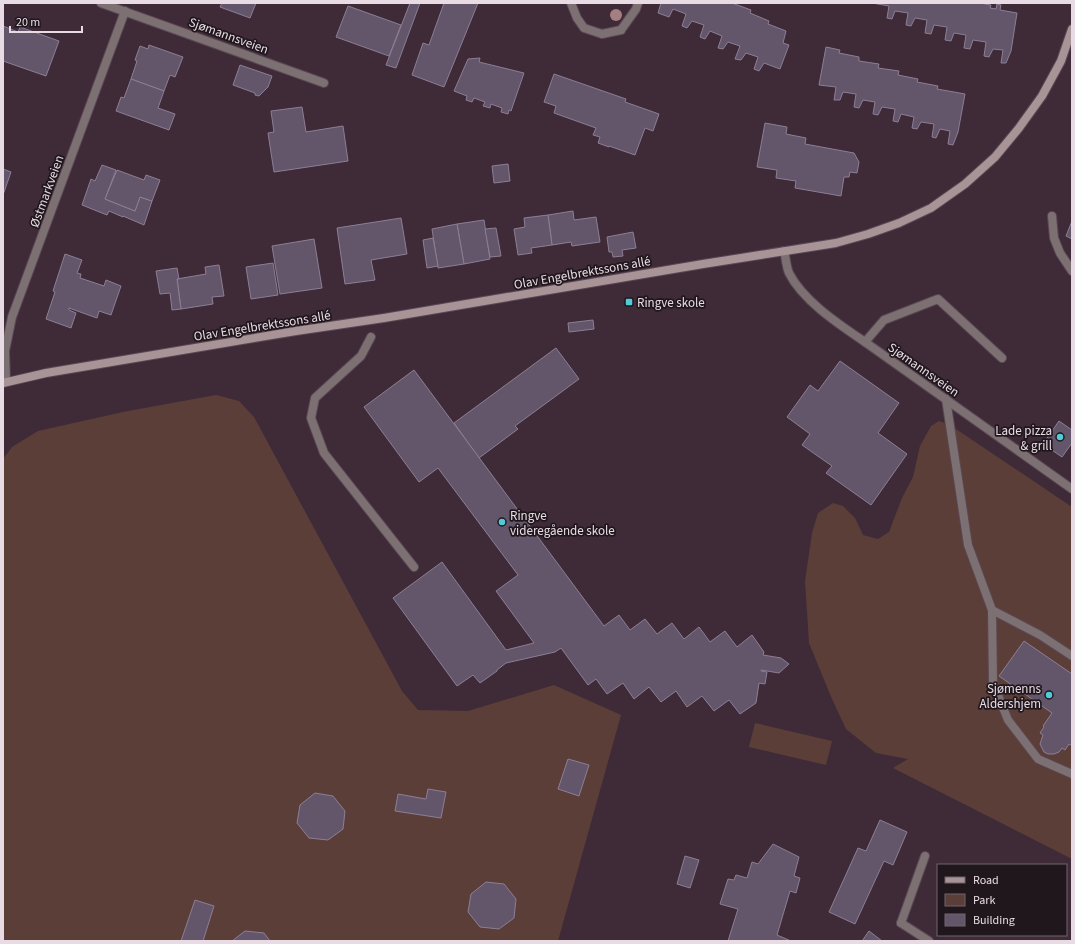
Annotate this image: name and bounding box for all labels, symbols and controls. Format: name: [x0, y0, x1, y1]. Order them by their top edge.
scale bar: [10, 8, 82, 34]
street label: Sjømannsveien: [186, 13, 271, 59]
text: 20 m: [16, 14, 40, 31]
street label: Østmarkveien: [26, 153, 68, 230]
street label: Olav Engelbrektssons allé: [512, 252, 652, 294]
place label: Ringve skole: [637, 294, 705, 312]
marker: Ringve skole: [624, 297, 634, 307]
street label: Olav Engelbrektssons allé: [192, 306, 332, 346]
street label: Sjømannsveien: [884, 339, 963, 401]
place label: Lade pizza & grill: [995, 422, 1052, 455]
marker: Lade pizza & grill: [1055, 432, 1065, 442]
place label: Ringve videregående skole: [510, 507, 615, 540]
marker: Ringve videregående skole: [497, 517, 507, 527]
place label: Sjømenns Aldershjem: [980, 680, 1042, 713]
marker: Sjømenns Aldershjem: [1044, 690, 1054, 700]
legend: [937, 864, 1067, 936]
text: Road: [973, 872, 999, 889]
text: Park: [973, 892, 995, 909]
text: Building: [973, 912, 1015, 929]

